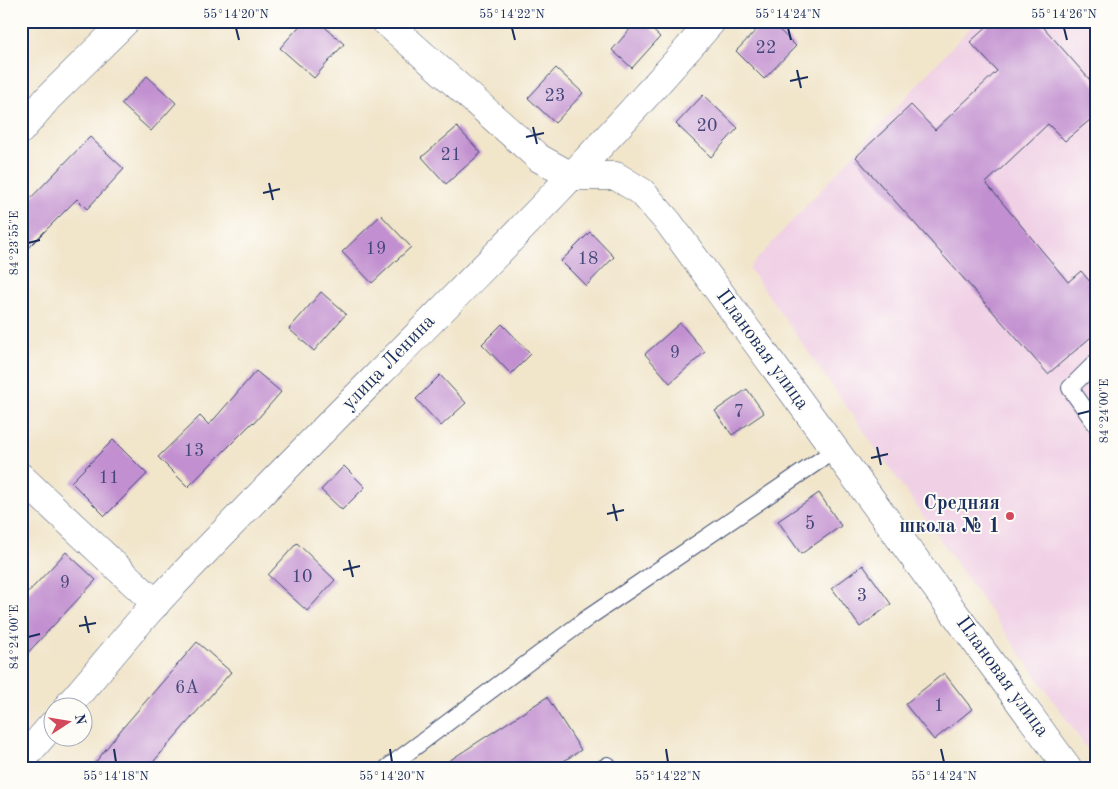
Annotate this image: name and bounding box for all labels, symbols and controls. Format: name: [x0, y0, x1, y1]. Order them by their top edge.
text: 55°14'20"N: [203, 8, 269, 21]
text: 55°14'22"N: [479, 8, 545, 21]
text: 55°14'24"N: [755, 8, 821, 21]
text: 55°14'26"N: [1031, 8, 1097, 21]
house number: 22: [756, 39, 776, 57]
house number: 23: [545, 87, 565, 105]
house number: 20: [697, 117, 717, 135]
house number: 21: [441, 146, 461, 164]
text: 84°23'55"E: [8, 211, 21, 275]
house number: 19: [366, 240, 386, 258]
house number: 18: [578, 250, 598, 268]
street label: Плановая улица: [712, 286, 812, 414]
street label: улица Ленина: [339, 311, 439, 415]
house number: 9: [670, 344, 680, 362]
text: 84°24'00"E: [1099, 379, 1111, 443]
house number: 7: [734, 403, 744, 421]
house number: 13: [184, 442, 204, 460]
house number: 11: [99, 469, 119, 487]
place label: Средняя школа № 1: [899, 494, 1000, 537]
marker: Средняя школа № 1: [1004, 510, 1016, 522]
house number: 5: [805, 515, 815, 533]
house number: 10: [292, 568, 312, 586]
house number: 9: [60, 574, 70, 592]
house number: 3: [857, 587, 867, 605]
text: 84°24'00"E: [9, 605, 21, 669]
street label: Плановая улица: [952, 613, 1052, 741]
house number: 6А: [175, 679, 199, 697]
north arrow: [42, 696, 92, 746]
house number: 1: [934, 697, 944, 715]
text: N: [72, 713, 88, 726]
text: 55°14'18"N: [83, 770, 149, 783]
text: 55°14'20"N: [359, 770, 425, 783]
text: 55°14'22"N: [635, 770, 701, 783]
text: 55°14'24"N: [911, 770, 977, 783]

